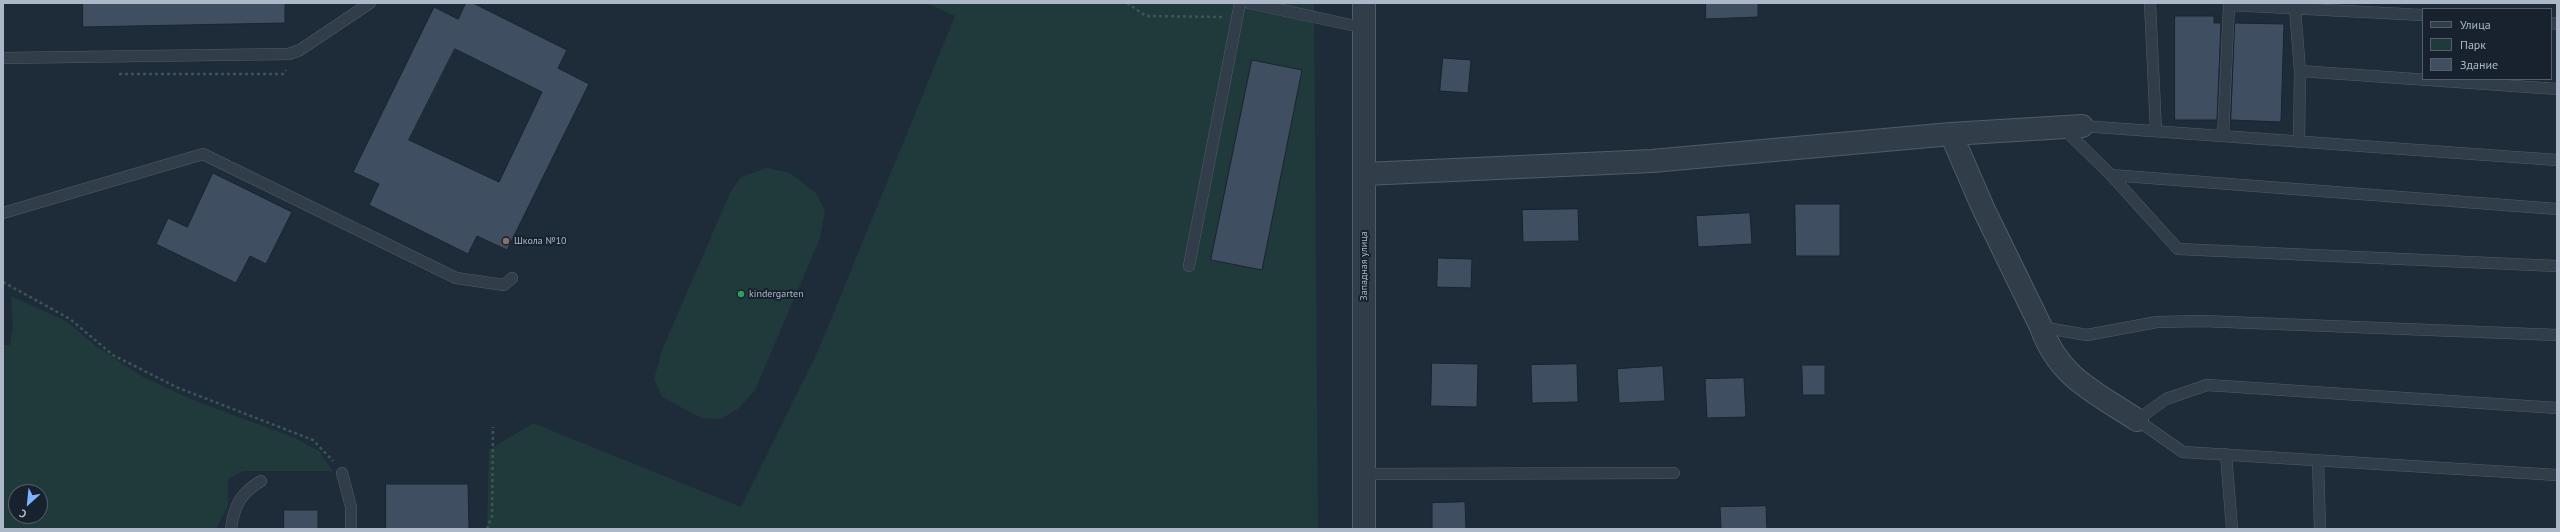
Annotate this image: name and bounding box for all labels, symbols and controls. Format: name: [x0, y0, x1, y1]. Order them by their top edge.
legend: [2422, 8, 2552, 80]
text: Улица: [2460, 17, 2491, 32]
text: Парк: [2460, 37, 2486, 52]
text: Здание: [2460, 57, 2498, 72]
street label: Западная улица: [1358, 231, 1370, 301]
place label: Школа №10: [514, 235, 567, 247]
marker: Школа №10: [501, 236, 511, 246]
place label: kindergarten: [749, 288, 804, 300]
marker: kindergarten: [736, 289, 746, 299]
north arrow: [8, 484, 48, 524]
text: С: [17, 506, 29, 521]

